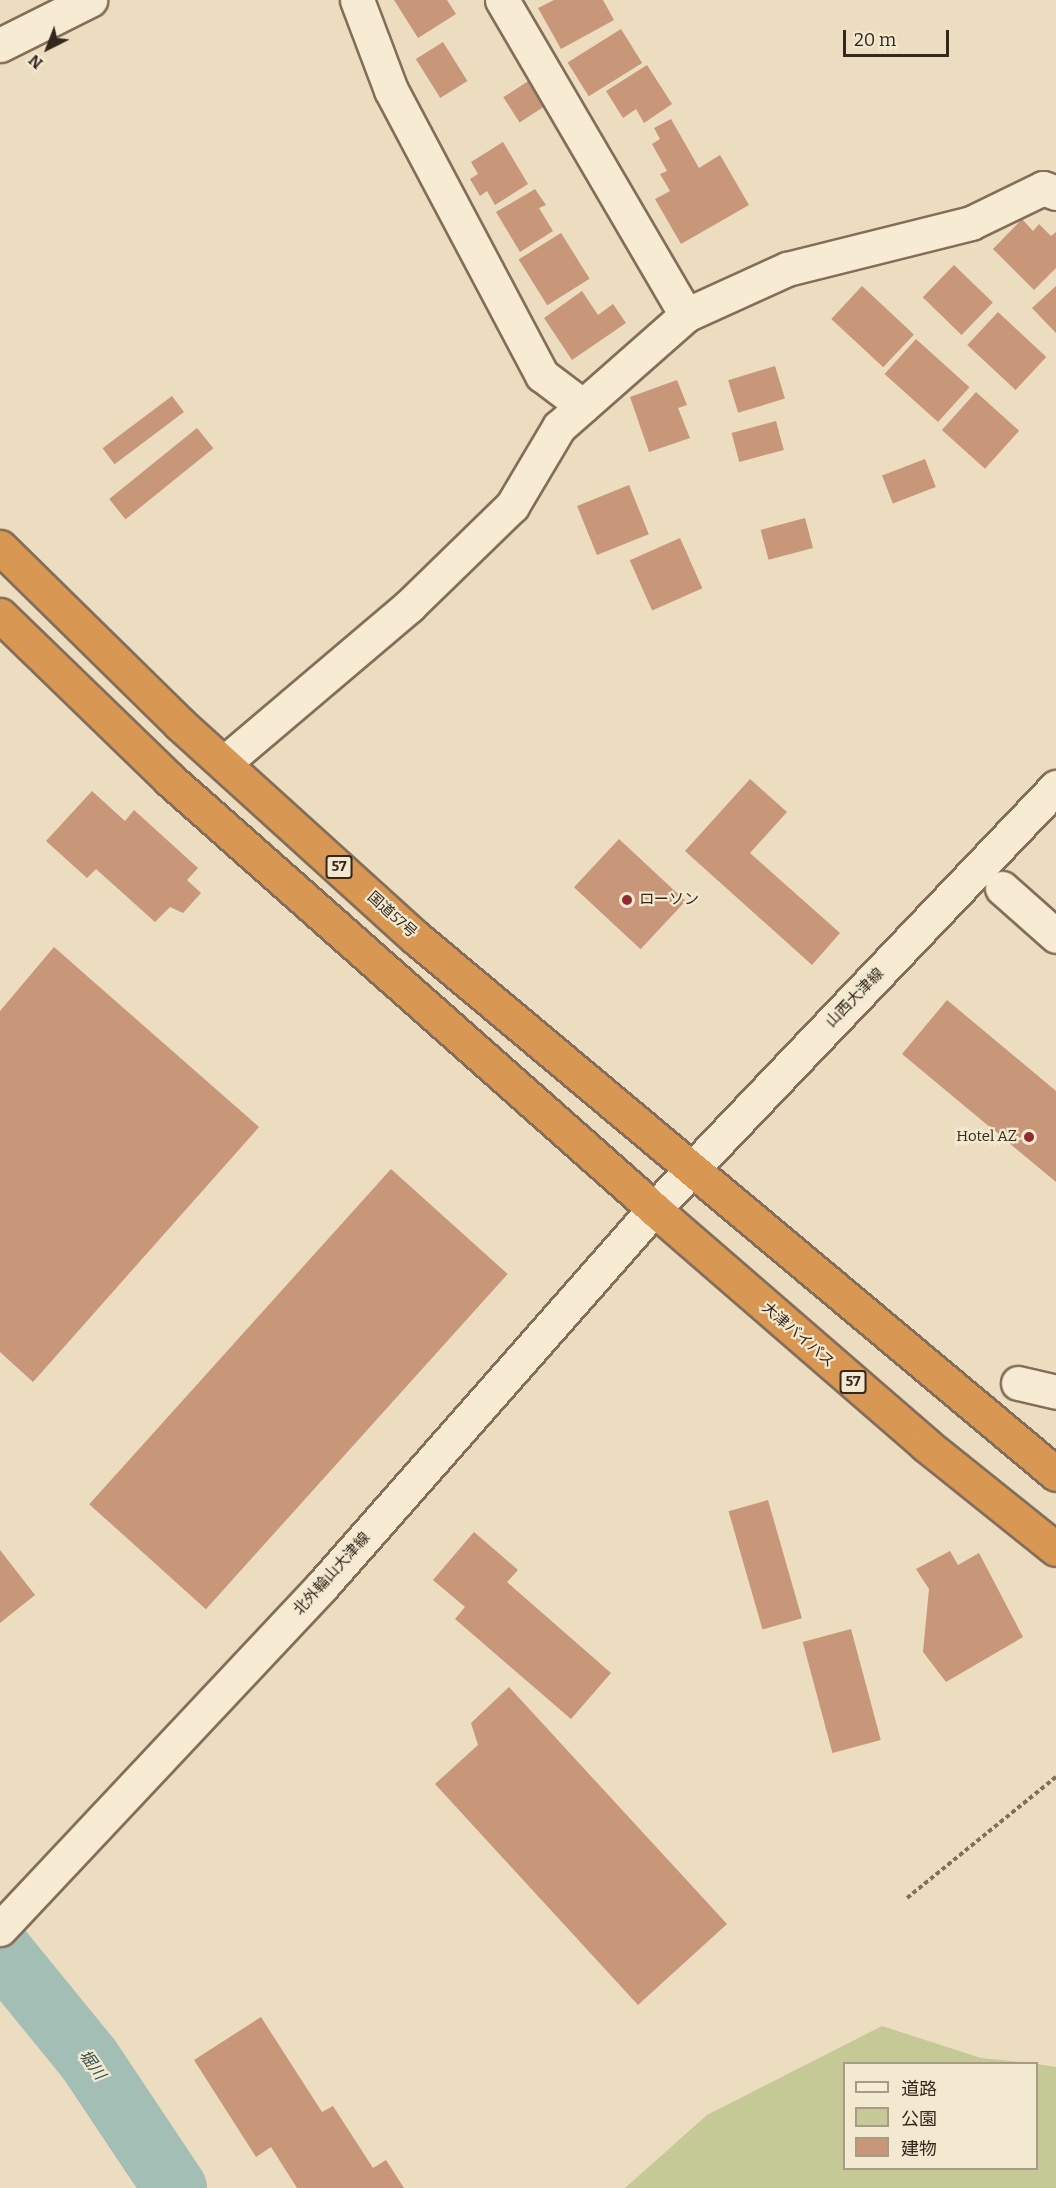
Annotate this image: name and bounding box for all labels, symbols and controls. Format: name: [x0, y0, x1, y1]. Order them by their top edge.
north arrow: [18, 18, 78, 78]
scale bar: [846, 18, 952, 56]
text: 20 m: [854, 29, 896, 51]
text: N: [25, 51, 47, 73]
road number: 57: [326, 856, 352, 878]
street label: 国道57号: [364, 888, 420, 942]
place label: ローソン: [639, 891, 699, 909]
marker: ローソン: [620, 893, 634, 907]
street label: 山西大津線: [822, 965, 888, 1031]
place label: Hotel AZ: [956, 1128, 1017, 1146]
marker: Hotel AZ: [1022, 1130, 1036, 1144]
street label: 大津バイパス: [758, 1299, 838, 1371]
road number: 57: [840, 1371, 866, 1393]
street label: 北外輪山大津線: [290, 1529, 374, 1619]
water label: 堀川: [75, 2046, 109, 2084]
legend: [843, 2062, 1038, 2170]
text: 道路: [901, 2078, 937, 2100]
text: 公園: [901, 2108, 937, 2130]
text: 建物: [901, 2138, 937, 2160]

